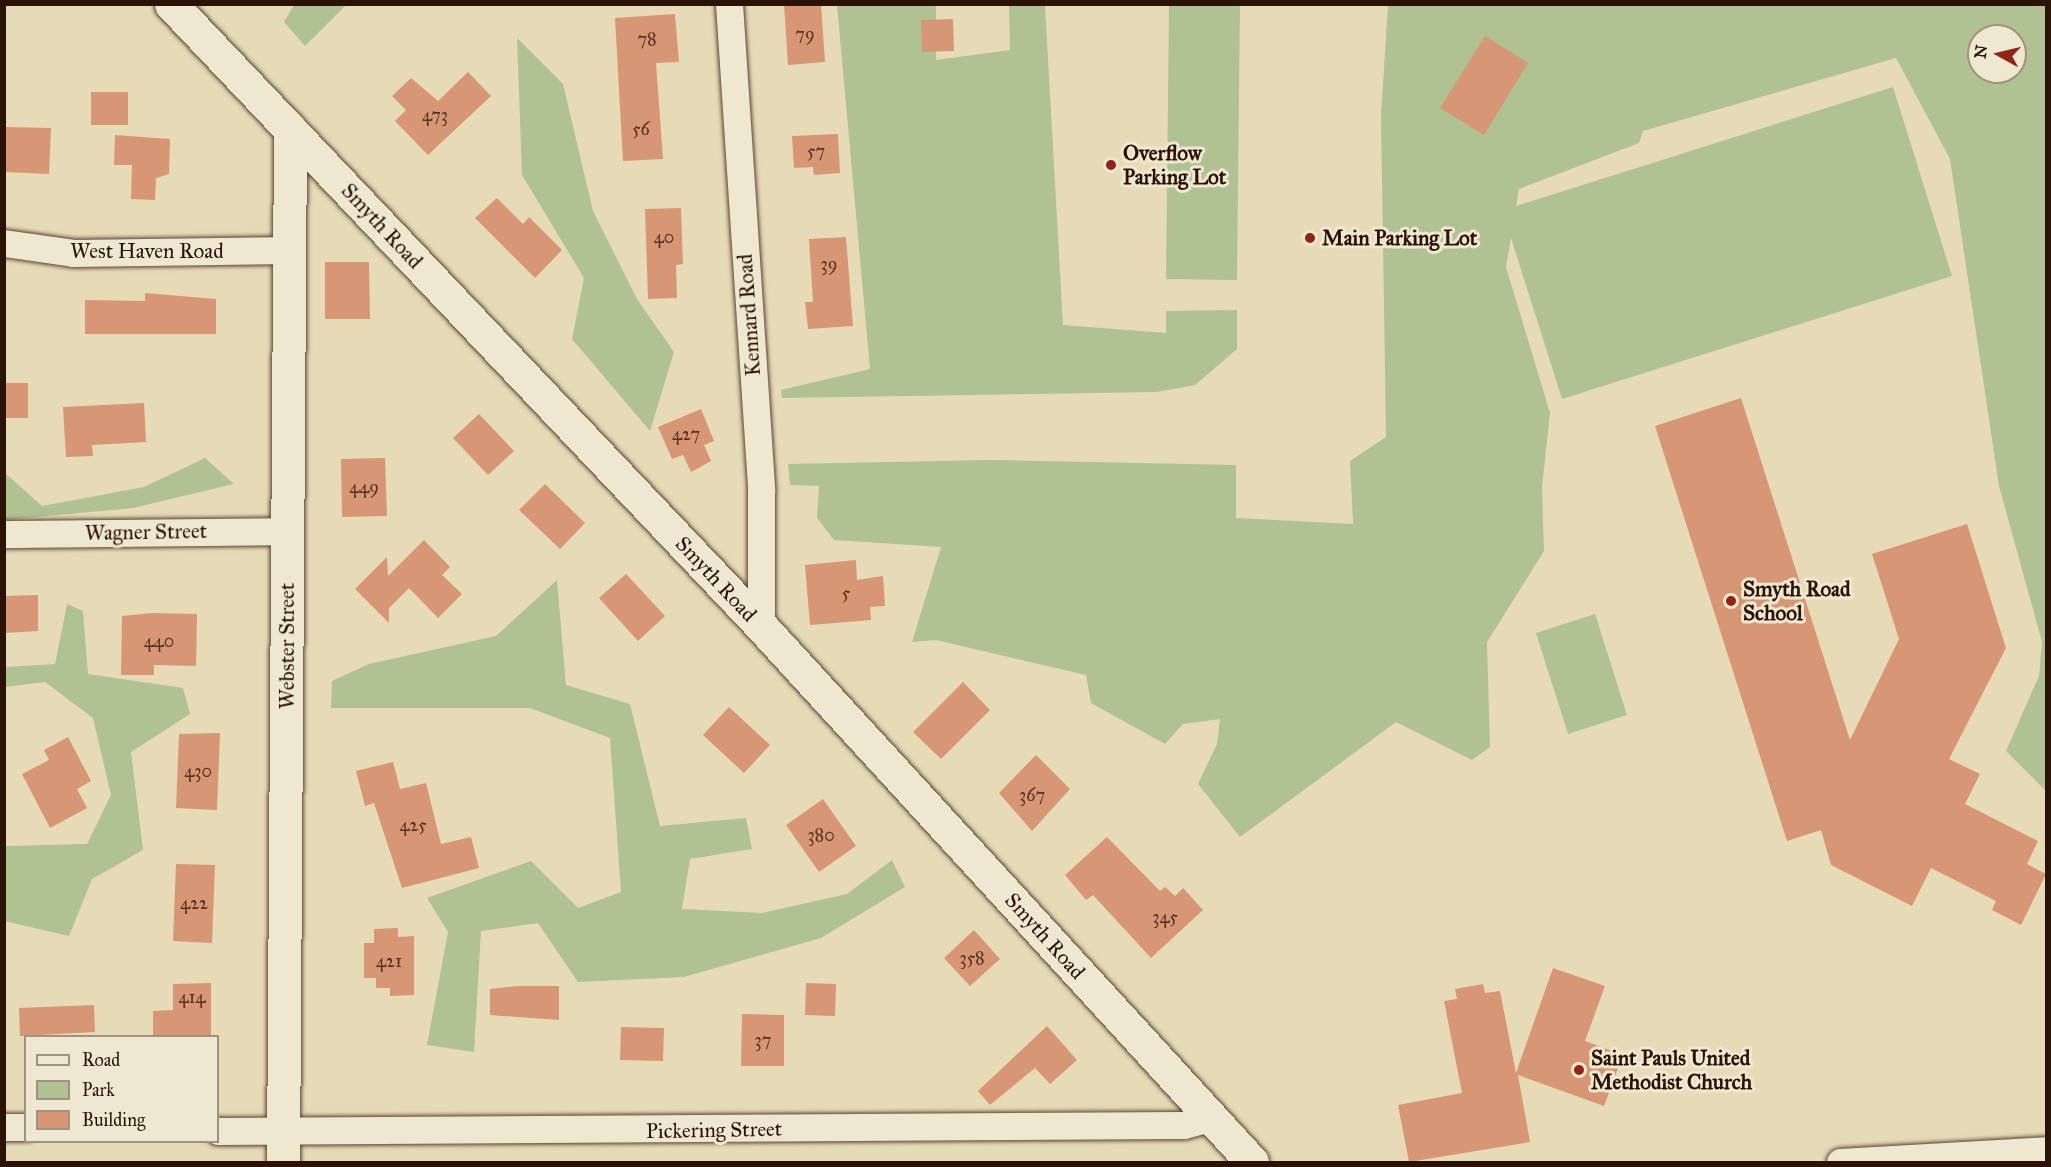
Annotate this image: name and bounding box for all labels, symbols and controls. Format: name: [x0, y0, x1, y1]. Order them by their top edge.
house number: 79: [795, 23, 815, 45]
north arrow: [1967, 24, 2027, 84]
house number: 78: [637, 28, 657, 50]
text: N: [1970, 44, 1991, 60]
house number: 473: [422, 104, 448, 126]
house number: 56: [632, 118, 650, 140]
house number: 57: [807, 140, 825, 162]
place label: Overflow Parking Lot: [1123, 140, 1226, 190]
marker: Overflow Parking Lot: [1104, 158, 1118, 172]
street label: Smyth Road: [336, 178, 428, 274]
place label: Main Parking Lot: [1322, 225, 1477, 251]
house number: 40: [654, 226, 674, 248]
marker: Main Parking Lot: [1303, 231, 1317, 245]
street label: West Haven Road: [70, 238, 224, 264]
street label: Kennard Road: [732, 253, 766, 377]
house number: 39: [821, 253, 837, 275]
house number: 427: [672, 423, 700, 445]
house number: 449: [349, 476, 379, 498]
street label: Wagner Street: [85, 518, 207, 546]
street label: Smyth Road: [670, 531, 762, 627]
place label: Smyth Road School: [1743, 576, 1851, 626]
house number: 5: [842, 582, 850, 604]
street label: Webster Street: [274, 583, 300, 709]
marker: Smyth Road School: [1724, 594, 1738, 608]
house number: 440: [144, 630, 174, 652]
house number: 430: [184, 760, 212, 782]
house number: 367: [1019, 784, 1045, 806]
house number: 425: [399, 814, 427, 836]
house number: 380: [807, 824, 835, 846]
street label: Smyth Road: [1000, 888, 1090, 984]
house number: 422: [180, 892, 208, 914]
house number: 345: [1152, 906, 1178, 928]
house number: 358: [959, 947, 985, 969]
house number: 421: [376, 950, 402, 972]
house number: 414: [178, 986, 206, 1008]
house number: 37: [755, 1029, 771, 1051]
legend: [24, 1035, 219, 1143]
place label: Saint Pauls United Methodist Church: [1591, 1045, 1752, 1095]
text: Road: [82, 1049, 120, 1071]
marker: Saint Pauls United Methodist Church: [1572, 1063, 1586, 1077]
text: Park: [82, 1079, 115, 1101]
text: Building: [82, 1109, 145, 1131]
street label: Pickering Street: [646, 1116, 782, 1144]

